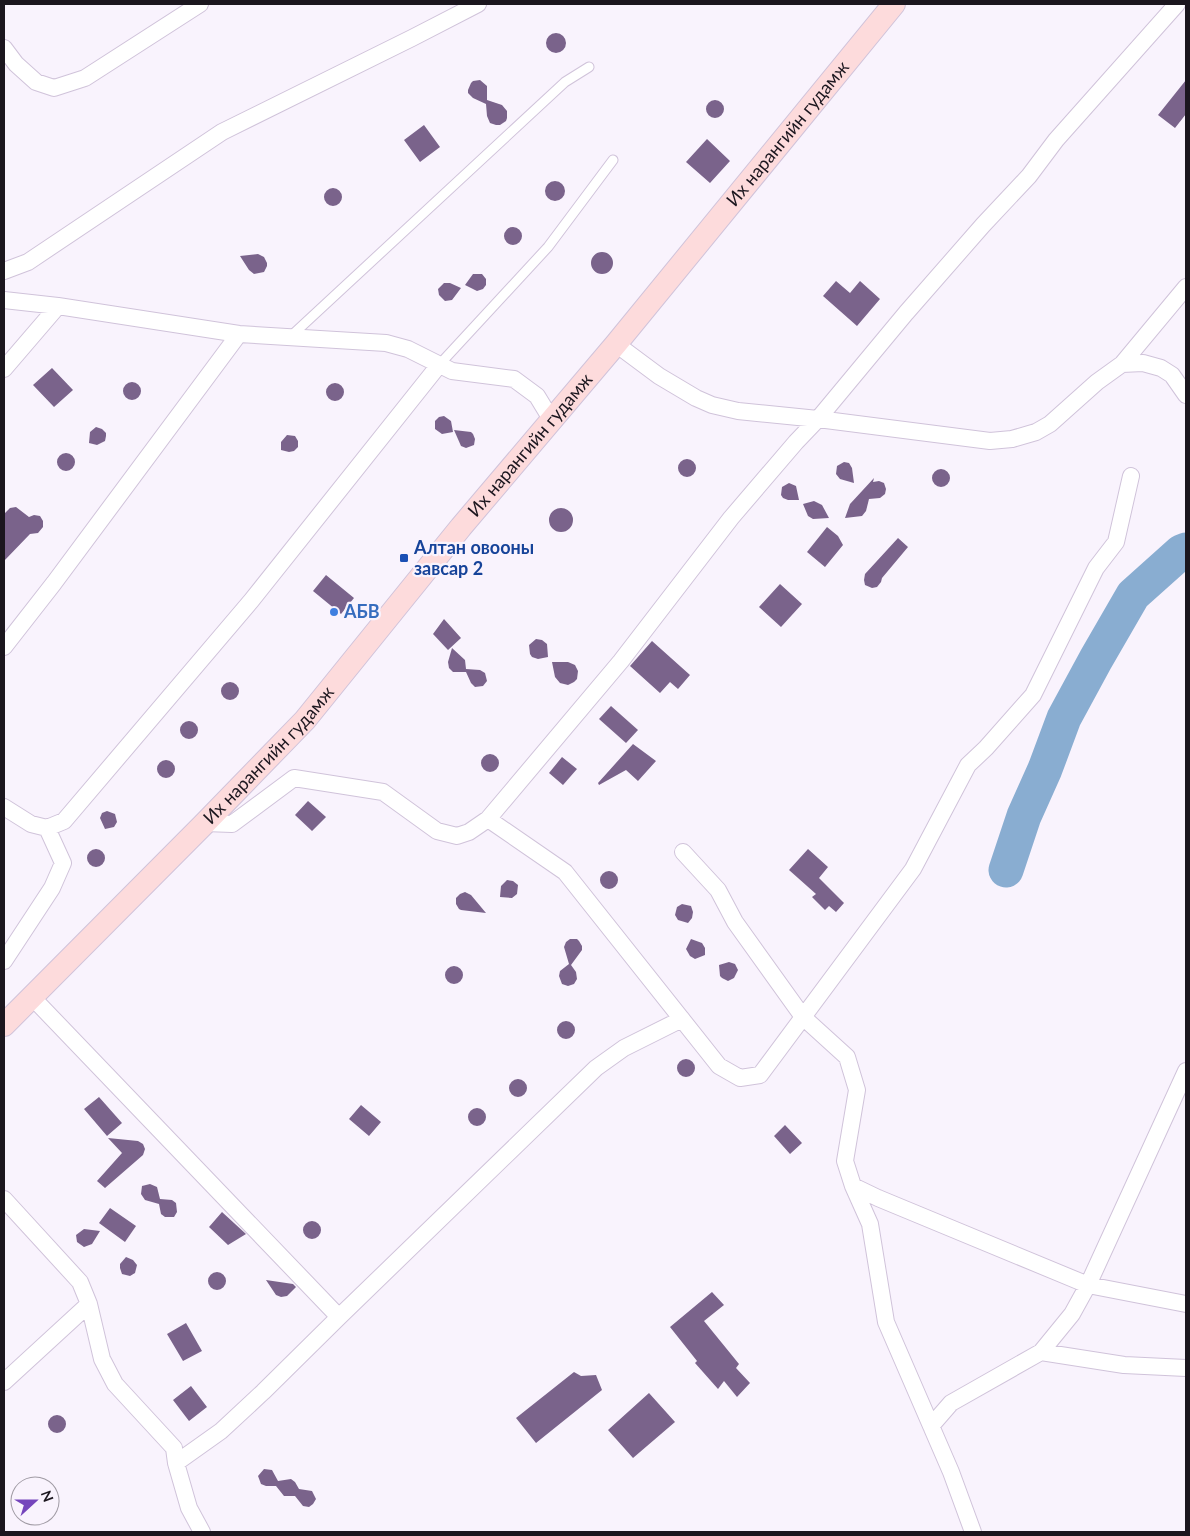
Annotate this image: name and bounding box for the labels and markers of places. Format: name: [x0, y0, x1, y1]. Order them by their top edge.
place label: Алтан овооны завсар 2: [413, 536, 534, 579]
marker: Алтан овооны завсар 2: [398, 552, 410, 564]
place label: АБВ: [343, 600, 380, 622]
marker: АБВ: [328, 606, 340, 618]

